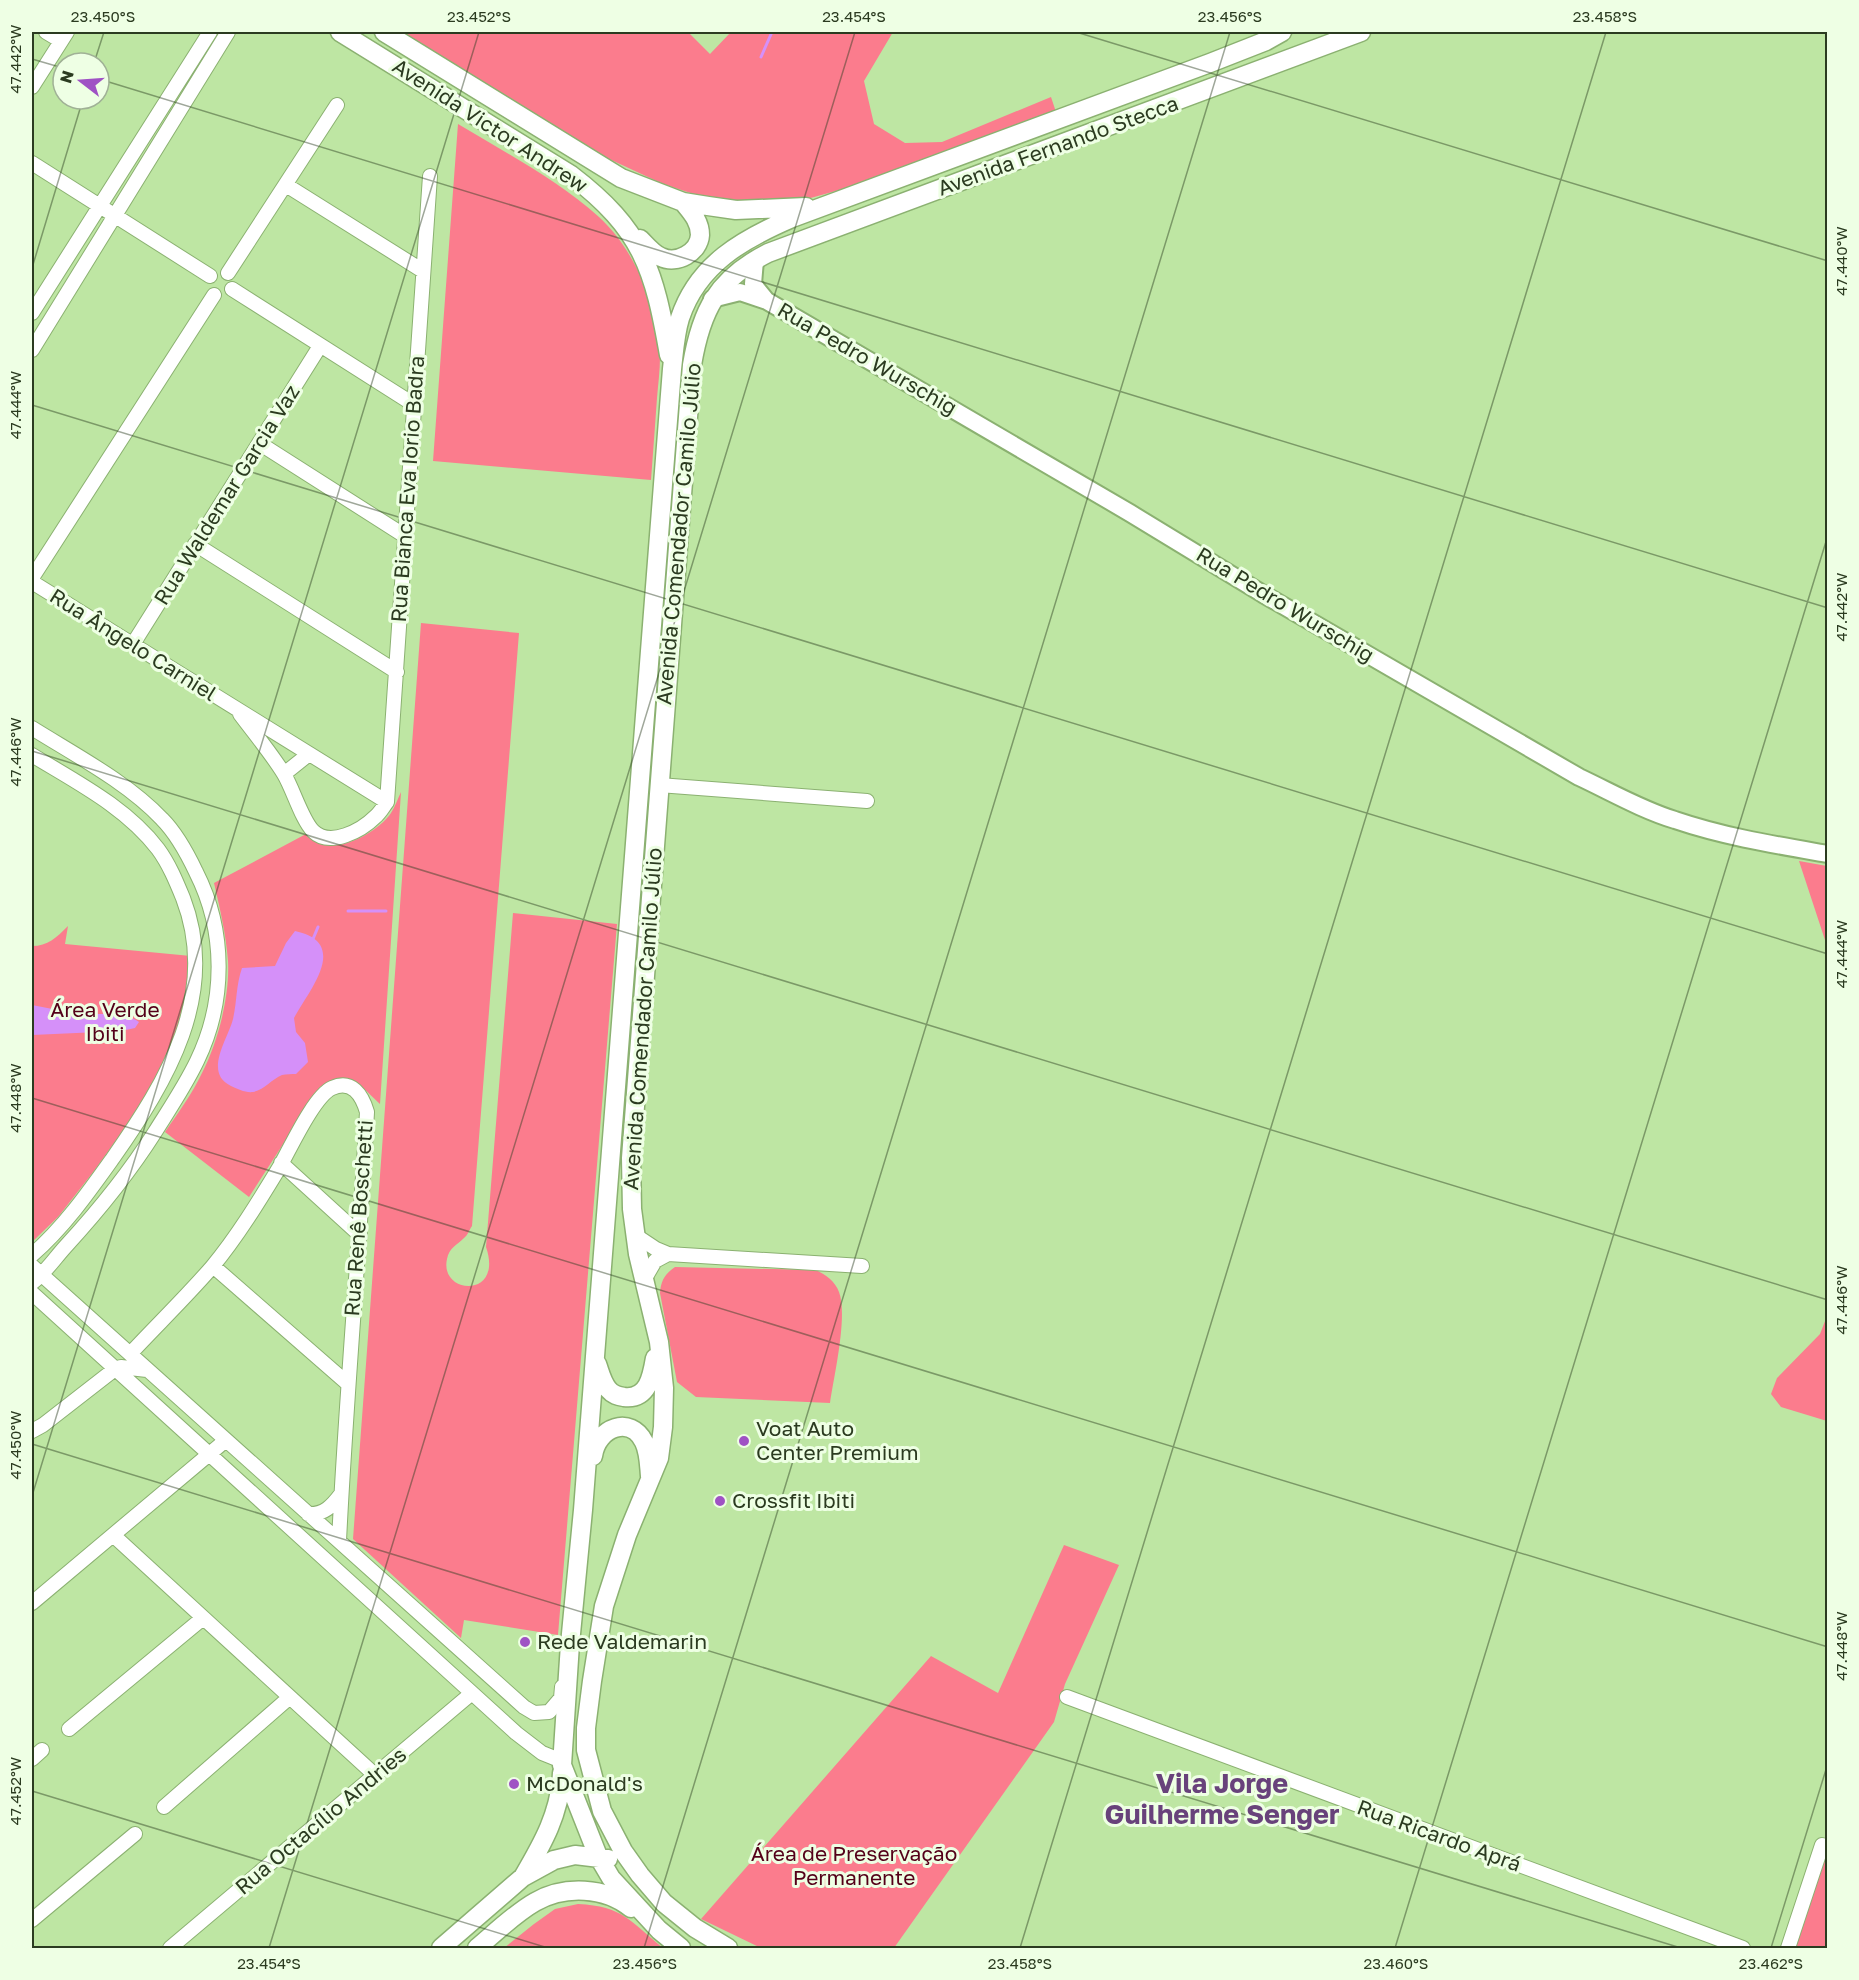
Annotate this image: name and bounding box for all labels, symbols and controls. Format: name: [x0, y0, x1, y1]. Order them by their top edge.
text: 23.450°S: [71, 7, 135, 25]
text: 23.452°S: [447, 7, 511, 25]
text: 23.454°S: [822, 7, 886, 25]
text: 23.456°S: [1198, 7, 1262, 25]
text: 23.458°S: [1573, 7, 1637, 25]
text: 47.442°W: [6, 25, 24, 93]
north arrow: [51, 51, 111, 111]
street label: Avenida Victor Andrew: [388, 52, 593, 198]
text: N: [55, 68, 78, 85]
street label: Avenida Fernando Stecca: [934, 89, 1182, 201]
text: 47.440°W: [1832, 226, 1850, 296]
street label: Rua Pedro Wurschig: [773, 296, 962, 420]
street label: Rua Bianca Eva Iorio Badra: [385, 355, 429, 623]
street label: Avenida Comendador Camilo Júlio: [650, 362, 706, 706]
text: 47.444°W: [6, 371, 24, 439]
street label: Rua Waldemar Garcia Vaz: [148, 380, 305, 609]
street label: Rua Pedro Wurschig: [1192, 541, 1379, 668]
text: 47.442°W: [1832, 573, 1850, 641]
street label: Rua Ângelo Carniel: [45, 582, 222, 706]
text: 47.446°W: [6, 717, 24, 787]
street label: Avenida Comendador Camilo Júlio: [617, 847, 667, 1191]
text: 47.444°W: [1832, 920, 1850, 988]
park label: Área Verde Ibiti: [50, 996, 160, 1046]
text: 47.448°W: [6, 1063, 24, 1133]
street label: Rua Renê Boschetti: [338, 1119, 378, 1317]
text: 47.446°W: [1832, 1265, 1850, 1335]
text: 47.450°W: [6, 1410, 24, 1480]
place label: Voat Auto Center Premium: [756, 1415, 919, 1465]
marker: Voat Auto Center Premium: [737, 1434, 751, 1448]
place label: Crossfit Ibiti: [732, 1487, 855, 1513]
marker: Crossfit Ibiti: [713, 1494, 727, 1508]
text: 47.448°W: [1832, 1611, 1850, 1681]
place label: Rede Valdemarin: [537, 1628, 707, 1654]
marker: Rede Valdemarin: [518, 1635, 532, 1649]
street label: Rua Octacílio Andries: [229, 1741, 411, 1900]
text: 47.452°W: [6, 1757, 24, 1825]
district label: Vila Jorge Guilherme Senger: [1105, 1767, 1339, 1830]
place label: McDonald's: [526, 1770, 643, 1796]
marker: McDonald's: [507, 1777, 521, 1791]
street label: Rua Ricardo Aprá: [1354, 1793, 1525, 1877]
park label: Área de Preservação Permanente: [751, 1840, 957, 1890]
text: 23.454°S: [237, 1954, 301, 1972]
text: 23.456°S: [613, 1954, 677, 1972]
text: 23.458°S: [988, 1954, 1052, 1972]
text: 23.460°S: [1364, 1954, 1428, 1972]
text: 23.462°S: [1739, 1954, 1803, 1972]

